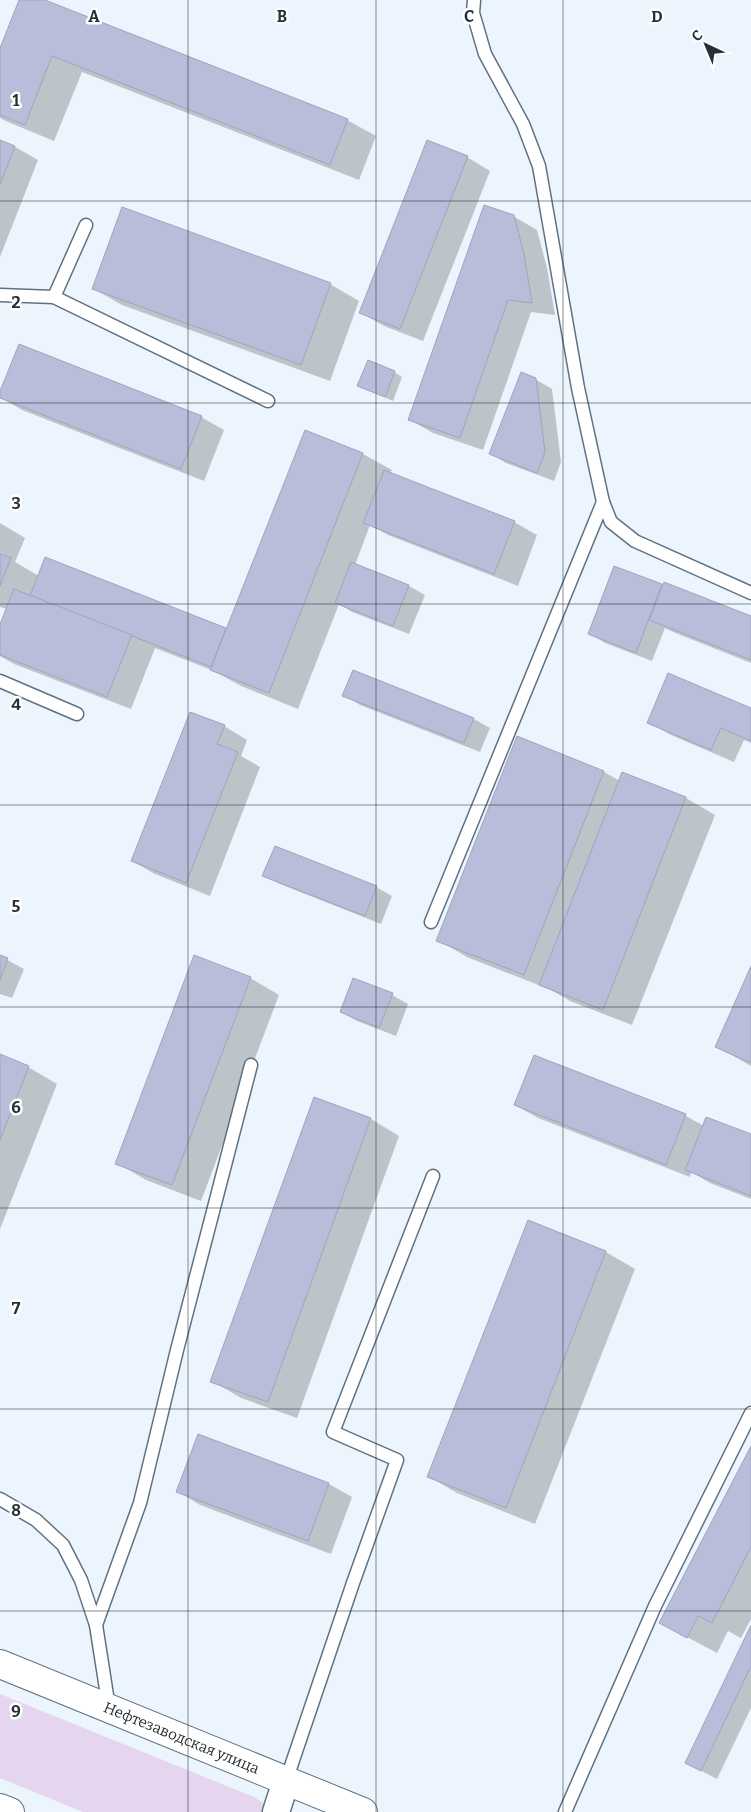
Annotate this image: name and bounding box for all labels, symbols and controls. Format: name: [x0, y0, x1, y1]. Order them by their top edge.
text: A: [88, 7, 100, 26]
text: B: [277, 7, 287, 26]
text: C: [464, 7, 474, 26]
text: D: [651, 7, 663, 26]
north arrow: [681, 20, 731, 70]
text: С: [688, 27, 707, 45]
text: 1: [13, 91, 20, 110]
text: 2: [11, 293, 21, 312]
text: 3: [11, 494, 21, 513]
text: 4: [11, 695, 21, 714]
text: 5: [12, 897, 21, 916]
text: 6: [11, 1098, 21, 1117]
text: 7: [12, 1299, 21, 1318]
text: 8: [11, 1501, 21, 1520]
street label: Нефтезаводская улица: [101, 1698, 262, 1778]
text: 9: [11, 1702, 21, 1721]

